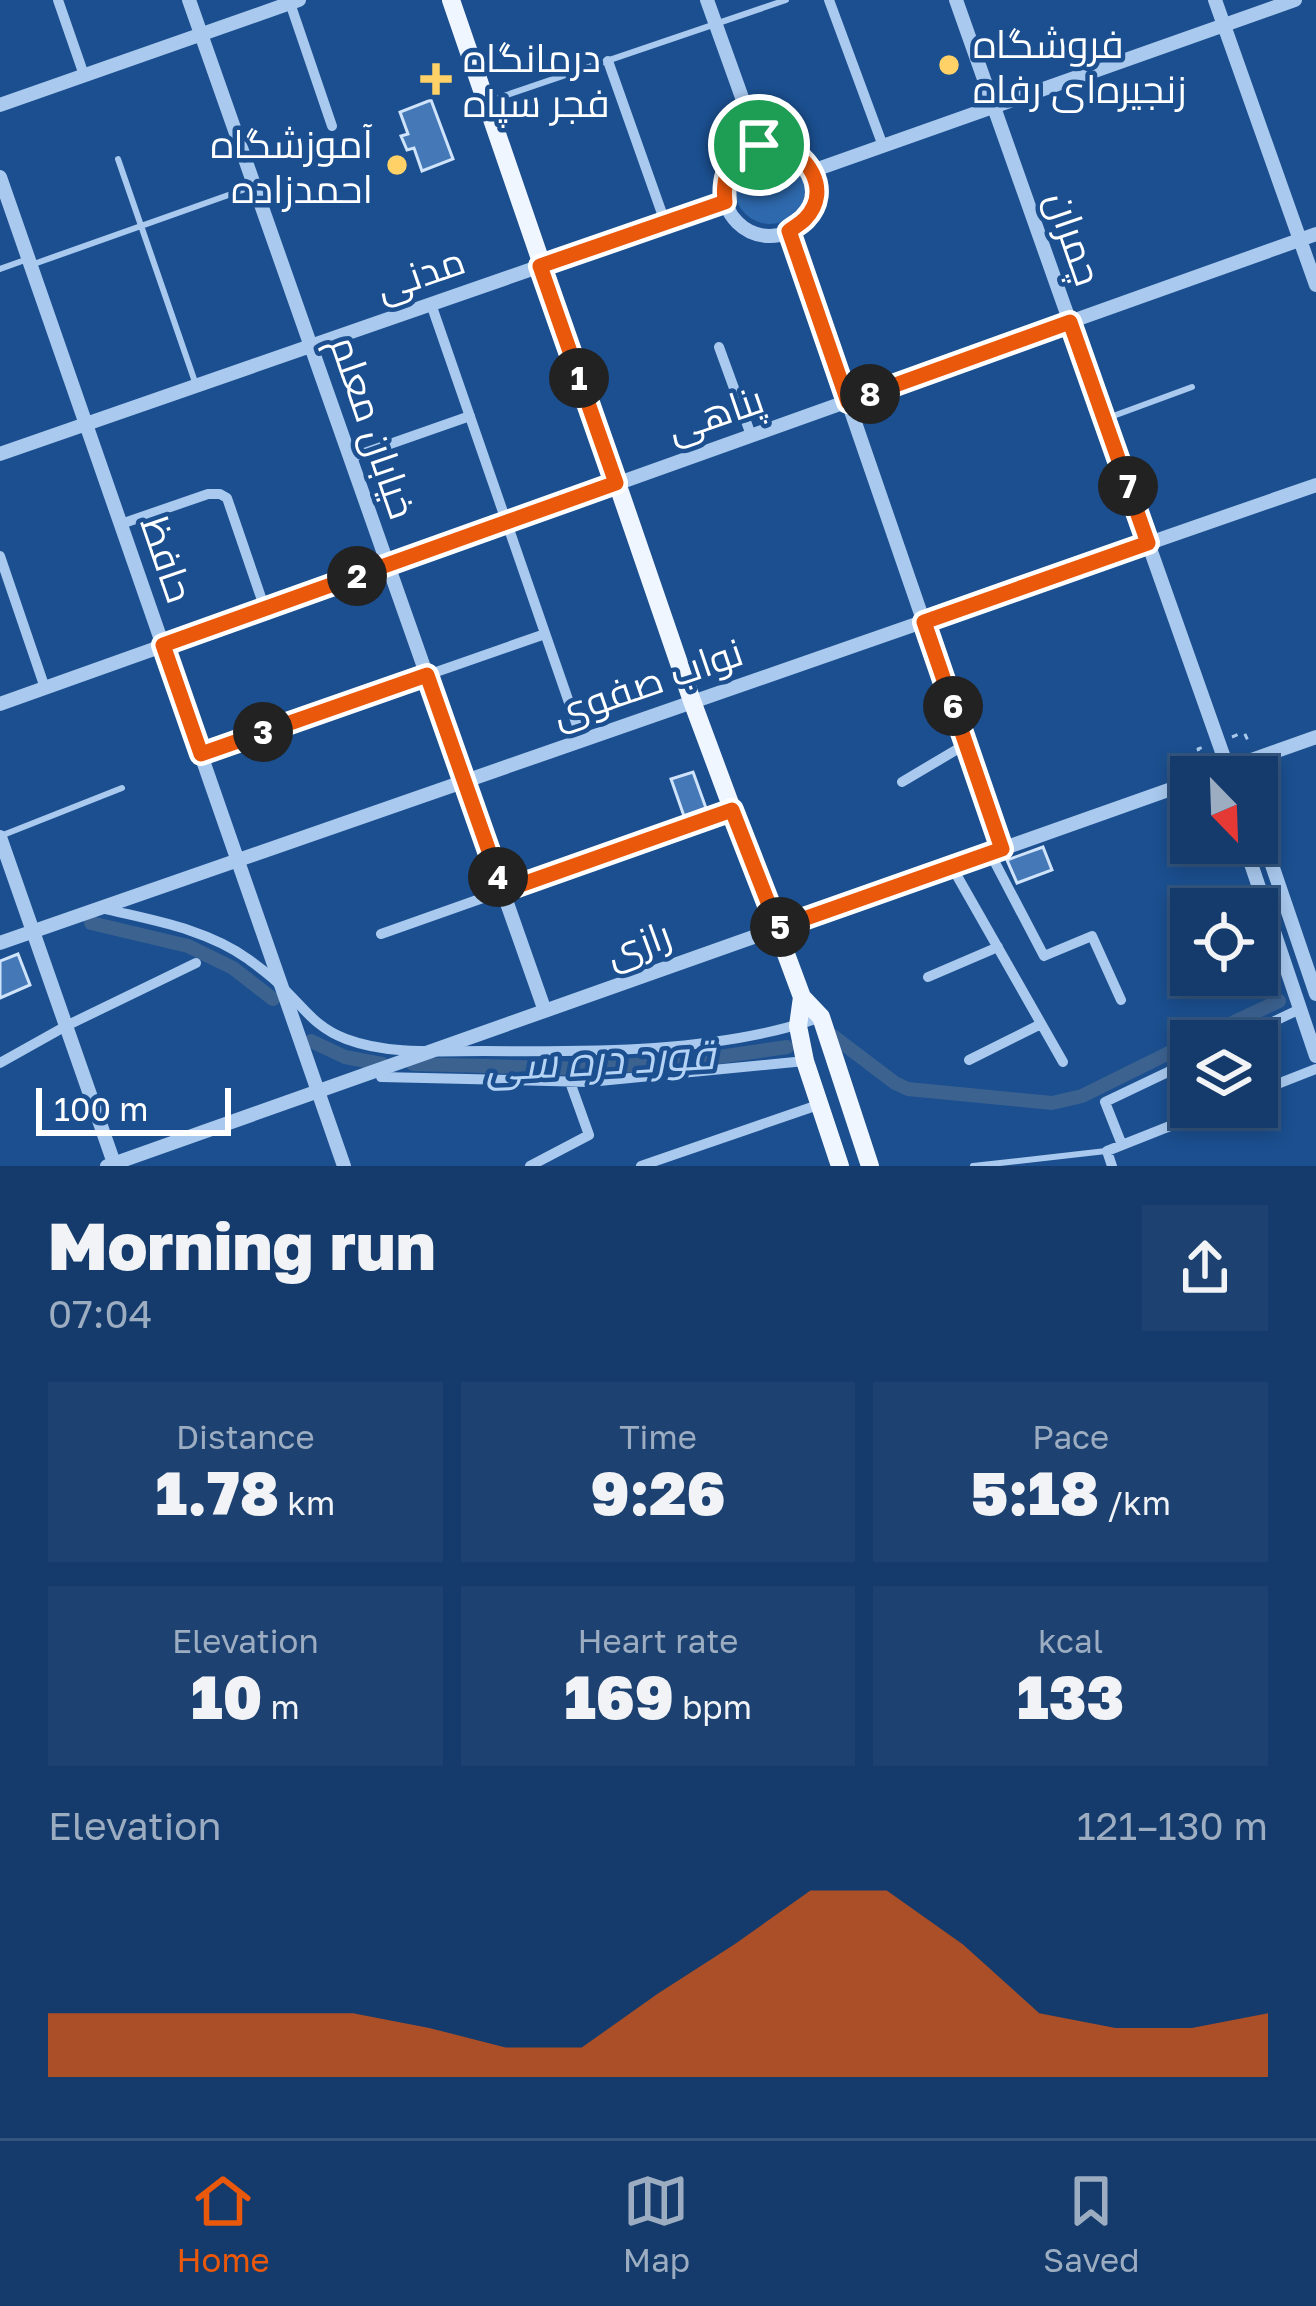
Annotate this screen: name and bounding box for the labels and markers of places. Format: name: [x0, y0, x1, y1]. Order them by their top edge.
place label: فروشگاه زنجیره‌ای رفاه: [973, 20, 1187, 113]
place label: درمانگاه فجر سپاه: [463, 34, 610, 128]
marker: فروشگاه زنجیره‌ای رفاه: [936, 52, 962, 78]
marker: درمانگاه فجر سپاه: [420, 63, 452, 95]
pin: [708, 94, 810, 196]
place label: آموزشگاه احمدزاده: [211, 120, 373, 212]
marker: آموزشگاه احمدزاده: [384, 152, 410, 178]
pin: 1: [549, 348, 609, 408]
pin: 8: [840, 364, 900, 424]
pin: 7: [1098, 456, 1158, 516]
pin: 2: [327, 546, 387, 606]
pin: 6: [923, 676, 983, 736]
pin: 3: [233, 702, 293, 762]
pin: 4: [468, 847, 528, 907]
pin: 5: [750, 897, 810, 957]

